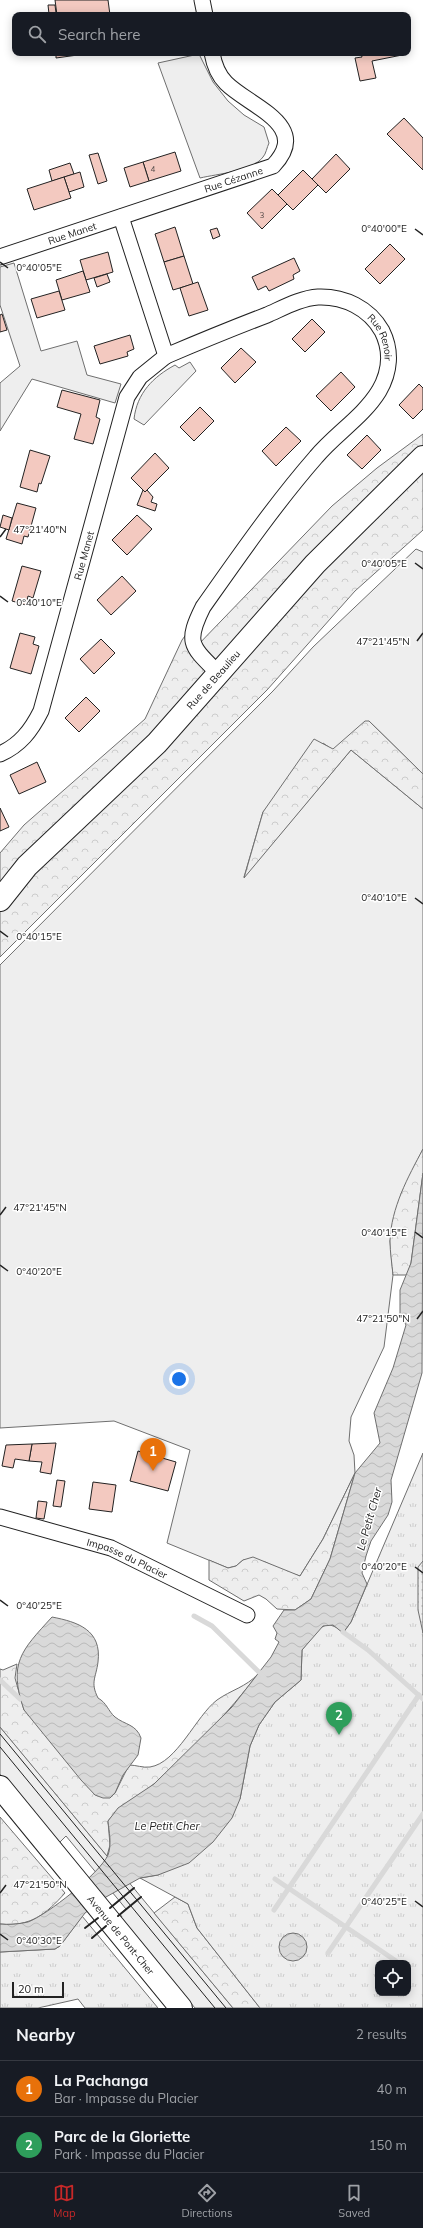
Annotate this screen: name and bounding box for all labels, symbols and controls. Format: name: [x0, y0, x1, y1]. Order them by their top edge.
search box: [12, 12, 411, 56]
icon: search: [26, 23, 48, 45]
text: Search here: [58, 25, 140, 44]
house number: 4: [151, 164, 156, 174]
street label: Rue Cézanne: [203, 164, 265, 196]
house number: 3: [260, 210, 265, 220]
street label: Rue Manet: [46, 219, 99, 248]
text: 0°40'00"E: [361, 222, 407, 235]
text: 0°40'05"E: [16, 261, 62, 274]
street label: Rue Renoir: [365, 311, 395, 361]
text: 47°21'40"N: [13, 523, 67, 536]
street label: Rue Manet: [71, 529, 97, 581]
text: 0°40'05"E: [361, 557, 407, 570]
text: 0°40'10"E: [16, 596, 62, 609]
text: 47°21'45"N: [356, 635, 410, 648]
street label: Rue de Beaulieu: [184, 648, 243, 712]
text: 0°40'10"E: [361, 891, 407, 904]
text: 0°40'15"E: [16, 930, 62, 943]
text: 47°21'45"N: [13, 1201, 67, 1214]
text: 0°40'15"E: [361, 1226, 407, 1239]
text: 0°40'20"E: [16, 1265, 62, 1278]
text: 47°21'50"N: [356, 1312, 410, 1325]
your location: [169, 1369, 189, 1389]
pin: 1: [140, 1438, 166, 1471]
water label: Le Petit Cher: [353, 1485, 385, 1552]
street label: Impasse du Placier: [85, 1536, 170, 1582]
text: 0°40'20"E: [361, 1560, 407, 1573]
text: 0°40'25"E: [16, 1599, 62, 1612]
pin: 2: [326, 1702, 352, 1735]
water label: Le Petit Cher: [135, 1819, 200, 1833]
text: 47°21'50"N: [13, 1878, 67, 1891]
street label: Avenue de Pont-Cher: [84, 1893, 157, 1978]
text: 0°40'25"E: [361, 1895, 407, 1908]
text: 0°40'30"E: [16, 1934, 62, 1947]
map controls: [375, 1960, 411, 1996]
button: locate: [375, 1960, 411, 1996]
scale bar: [12, 1980, 64, 1999]
text: 20 m: [18, 1982, 44, 1996]
text: Nearby: [16, 2024, 75, 2045]
text: 2 results: [356, 2026, 407, 2042]
text: La Pachanga: [54, 2071, 148, 2090]
text: 1: [25, 2081, 33, 2097]
text: 40 m: [377, 2081, 407, 2097]
text: Bar · Impasse du Placier: [54, 2090, 198, 2106]
text: Parc de la Gloriette: [54, 2127, 190, 2146]
text: 2: [25, 2137, 33, 2153]
text: 150 m: [369, 2137, 407, 2153]
text: Park · Impasse du Placier: [54, 2146, 204, 2162]
tab: Map: [53, 2182, 76, 2220]
tab: Directions: [182, 2182, 232, 2220]
tab: Saved: [338, 2182, 370, 2220]

